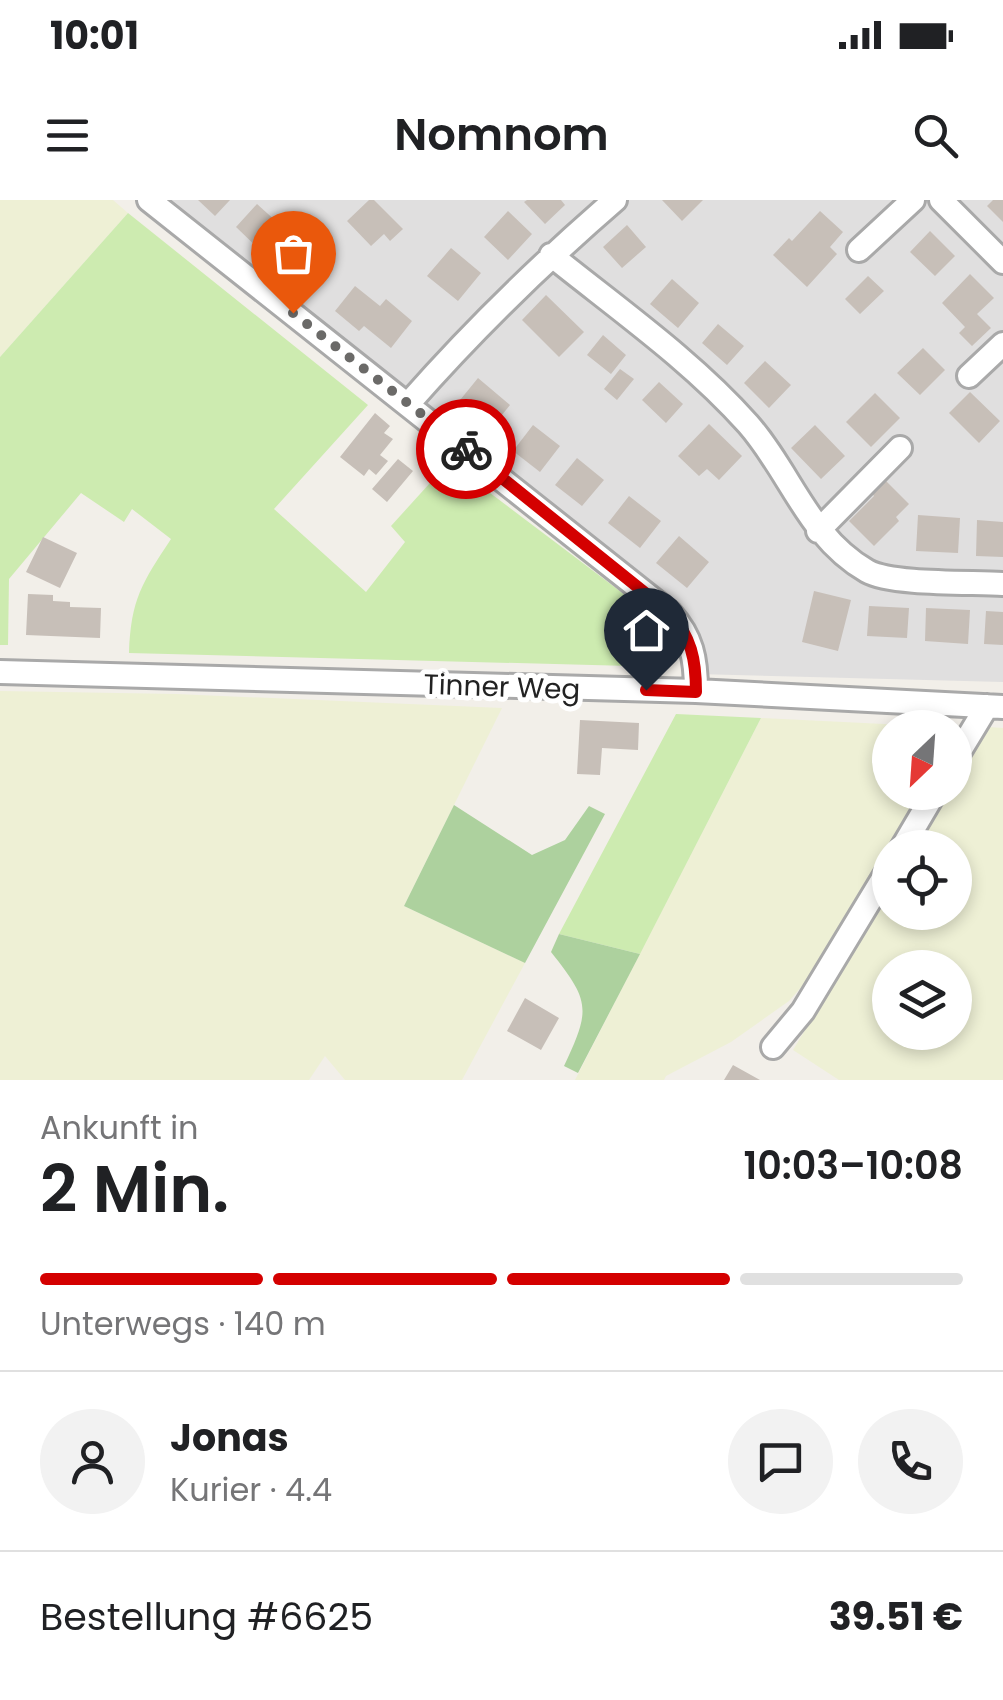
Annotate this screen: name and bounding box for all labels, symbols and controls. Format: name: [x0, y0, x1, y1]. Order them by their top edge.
text: 10:01: [50, 9, 139, 62]
text: Nomnom: [394, 103, 609, 166]
icon: menu: [40, 108, 95, 163]
icon: search: [908, 108, 963, 163]
pin: [251, 211, 336, 314]
icon: bag: [266, 226, 321, 281]
courier: [416, 399, 516, 499]
icon: bike: [439, 422, 494, 477]
pin: [604, 588, 689, 691]
icon: home: [619, 603, 674, 658]
street label: Tinner Weg: [423, 665, 581, 709]
north arrow: [872, 710, 972, 810]
map controls: [872, 710, 972, 1050]
button: locate: [872, 830, 972, 930]
button: layers: [872, 950, 972, 1050]
text: Ankunft in: [40, 1105, 199, 1150]
text: 10:03–10:08: [743, 1139, 963, 1192]
text: 2 Min.: [40, 1144, 229, 1235]
text: Unterwegs · 140 m: [40, 1301, 326, 1346]
button: person: [40, 1409, 145, 1514]
button: chat: [728, 1409, 833, 1514]
button: phone: [858, 1409, 963, 1514]
text: Jonas: [170, 1411, 289, 1464]
text: Kurier · 4.4: [170, 1467, 332, 1512]
text: Bestellung #6625: [40, 1590, 373, 1643]
text: 39.51 €: [829, 1590, 963, 1643]

